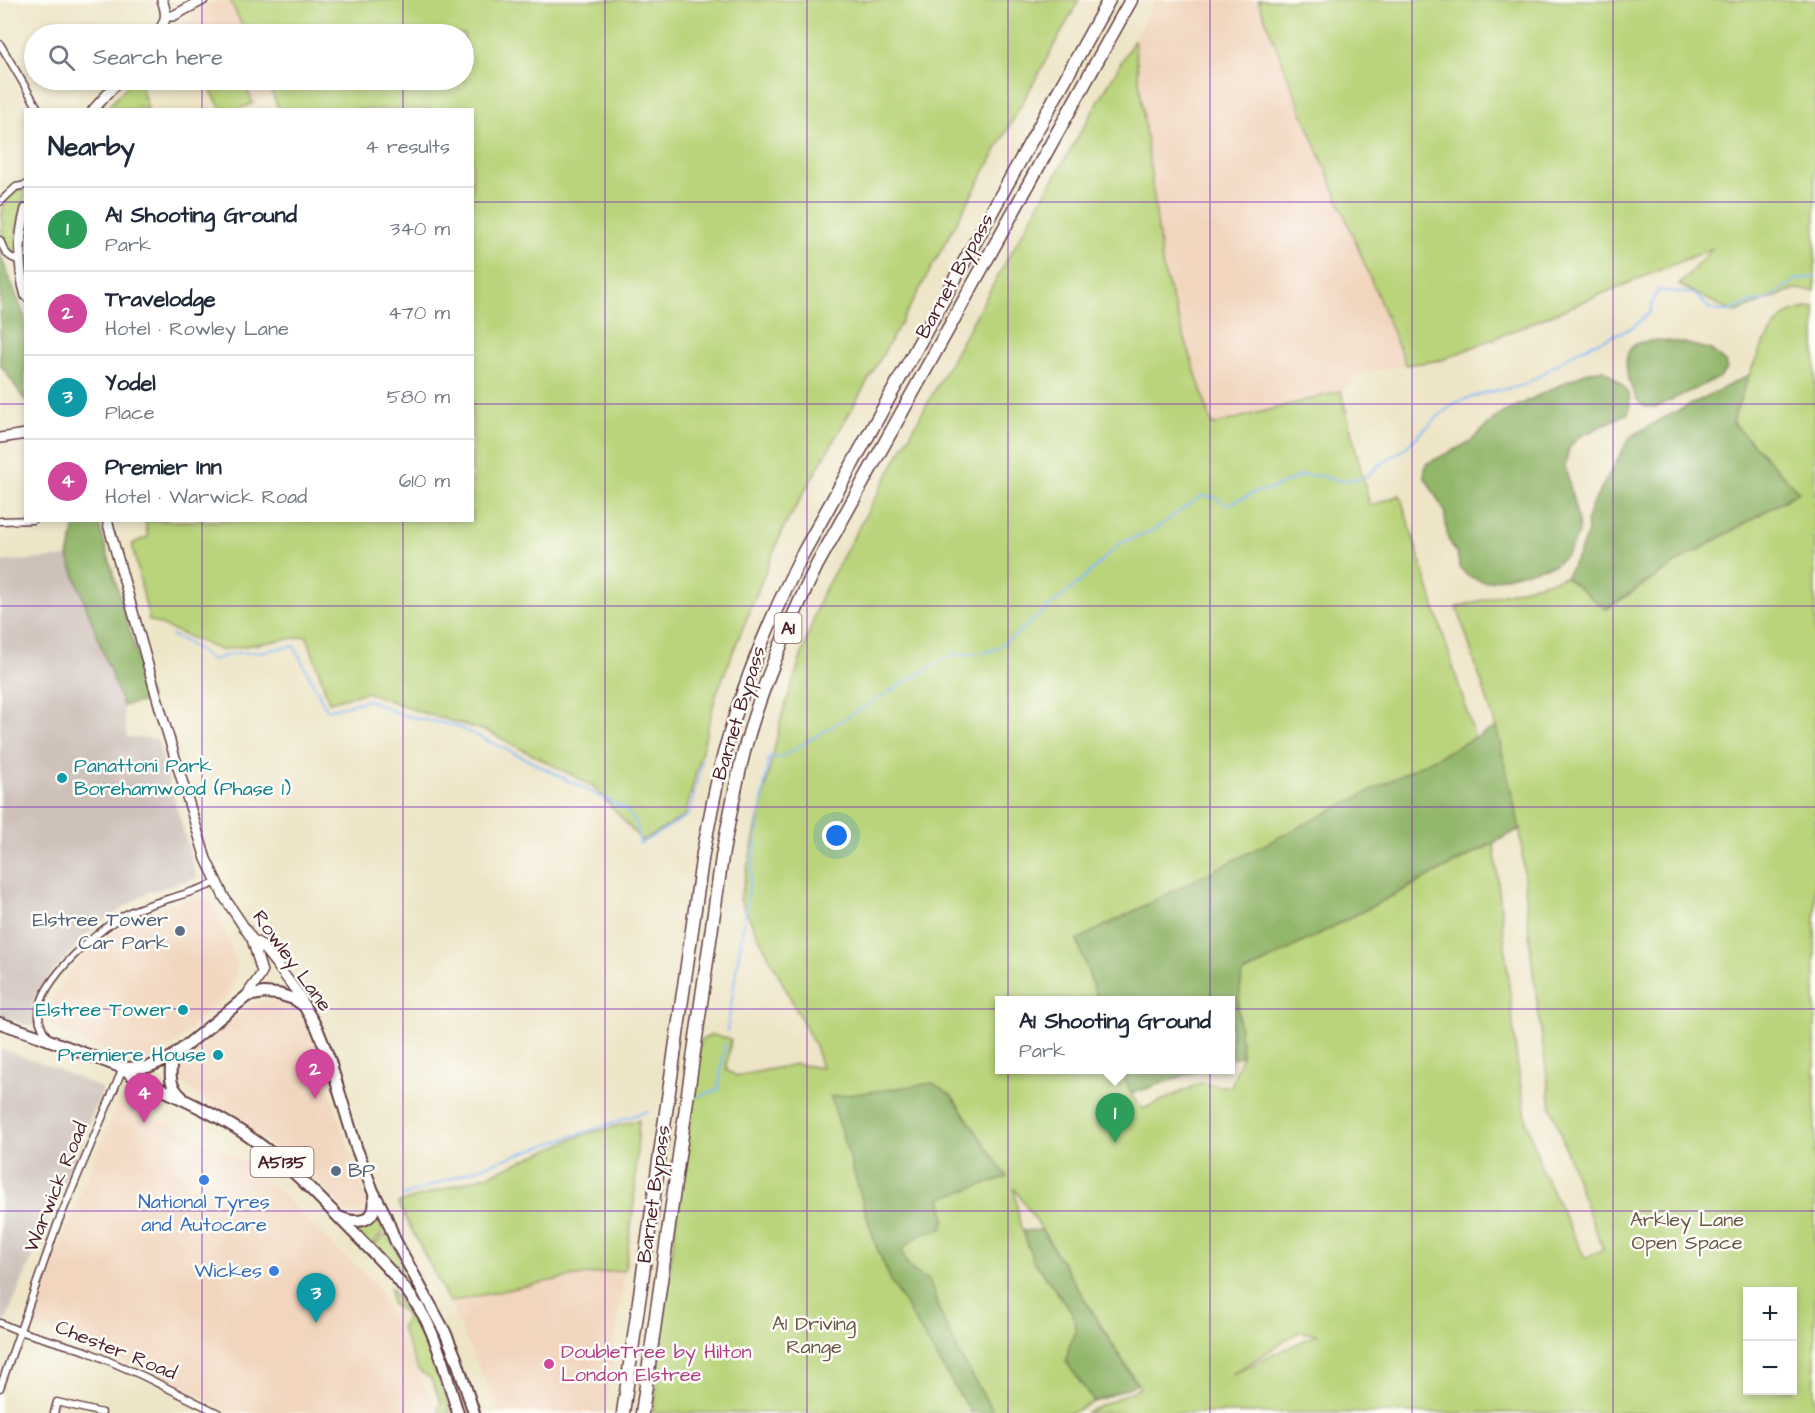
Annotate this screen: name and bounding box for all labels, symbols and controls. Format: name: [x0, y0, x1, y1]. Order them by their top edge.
search box: [24, 24, 474, 90]
icon: search: [45, 41, 78, 74]
text: Search here: [93, 42, 223, 73]
text: Nearby: [48, 129, 135, 165]
text: 4 results: [365, 133, 450, 161]
text: A1 Shooting Ground: [105, 200, 297, 231]
street label: Barnet Bypass: [909, 208, 1002, 344]
text: 1: [66, 215, 69, 243]
text: 340 m: [390, 215, 450, 243]
text: Park: [105, 231, 151, 259]
text: Travelodge: [105, 284, 216, 315]
text: 2: [62, 299, 73, 327]
text: 470 m: [388, 299, 450, 327]
text: Hotel · Rowley Lane: [105, 315, 289, 343]
text: Yodel: [105, 368, 156, 399]
text: 3: [62, 383, 73, 411]
text: 580 m: [387, 383, 450, 411]
text: Place: [105, 399, 155, 427]
text: Premier Inn: [105, 452, 222, 483]
text: 4: [61, 467, 74, 495]
text: 610 m: [399, 467, 450, 495]
text: Hotel · Warwick Road: [105, 483, 307, 511]
road number: A1: [774, 613, 802, 643]
street label: Barnet Bypass: [705, 642, 774, 784]
place label: Panattoni Park Borehamwood (Phase 1): [74, 752, 291, 803]
marker: Panattoni Park Borehamwood (Phase 1): [55, 771, 69, 785]
your location: [822, 821, 851, 850]
street label: Rowley Lane: [245, 904, 339, 1018]
place label: Elstree Tower Car Park: [32, 906, 168, 957]
marker: Elstree Tower Car Park: [173, 924, 187, 938]
place label: Elstree Tower: [35, 996, 171, 1024]
popup: [995, 996, 1235, 1074]
marker: Elstree Tower: [176, 1003, 190, 1017]
text: A1 Shooting Ground: [1019, 1006, 1211, 1037]
text: Park: [1019, 1037, 1065, 1065]
place label: Premiere House: [58, 1041, 206, 1069]
marker: Premiere House: [211, 1048, 225, 1062]
pin: 2: [296, 1050, 334, 1099]
pin: 4: [124, 1074, 164, 1123]
pin: 1: [1096, 1094, 1134, 1143]
street label: Warwick Road: [17, 1118, 95, 1256]
street label: Barnet Bypass: [630, 1123, 679, 1265]
road number: A5135: [250, 1147, 314, 1177]
place label: BP: [348, 1157, 375, 1185]
marker: BP: [329, 1164, 343, 1178]
marker: National Tyres and Autocare: [197, 1173, 211, 1187]
place label: National Tyres and Autocare: [138, 1188, 270, 1239]
park label: Arkley Lane Open Space: [1630, 1206, 1744, 1257]
place label: Wickes: [194, 1257, 262, 1285]
marker: Wickes: [267, 1264, 281, 1278]
pin: 3: [296, 1274, 336, 1323]
map controls: [1743, 1287, 1797, 1395]
button: +: [1743, 1287, 1797, 1341]
park label: A1 Driving Range: [772, 1310, 856, 1362]
street label: Chester Road: [51, 1313, 181, 1387]
place label: DoubleTree by Hilton London Elstree: [561, 1338, 752, 1389]
button: −: [1743, 1341, 1797, 1395]
marker: DoubleTree by Hilton London Elstree: [542, 1357, 556, 1371]

